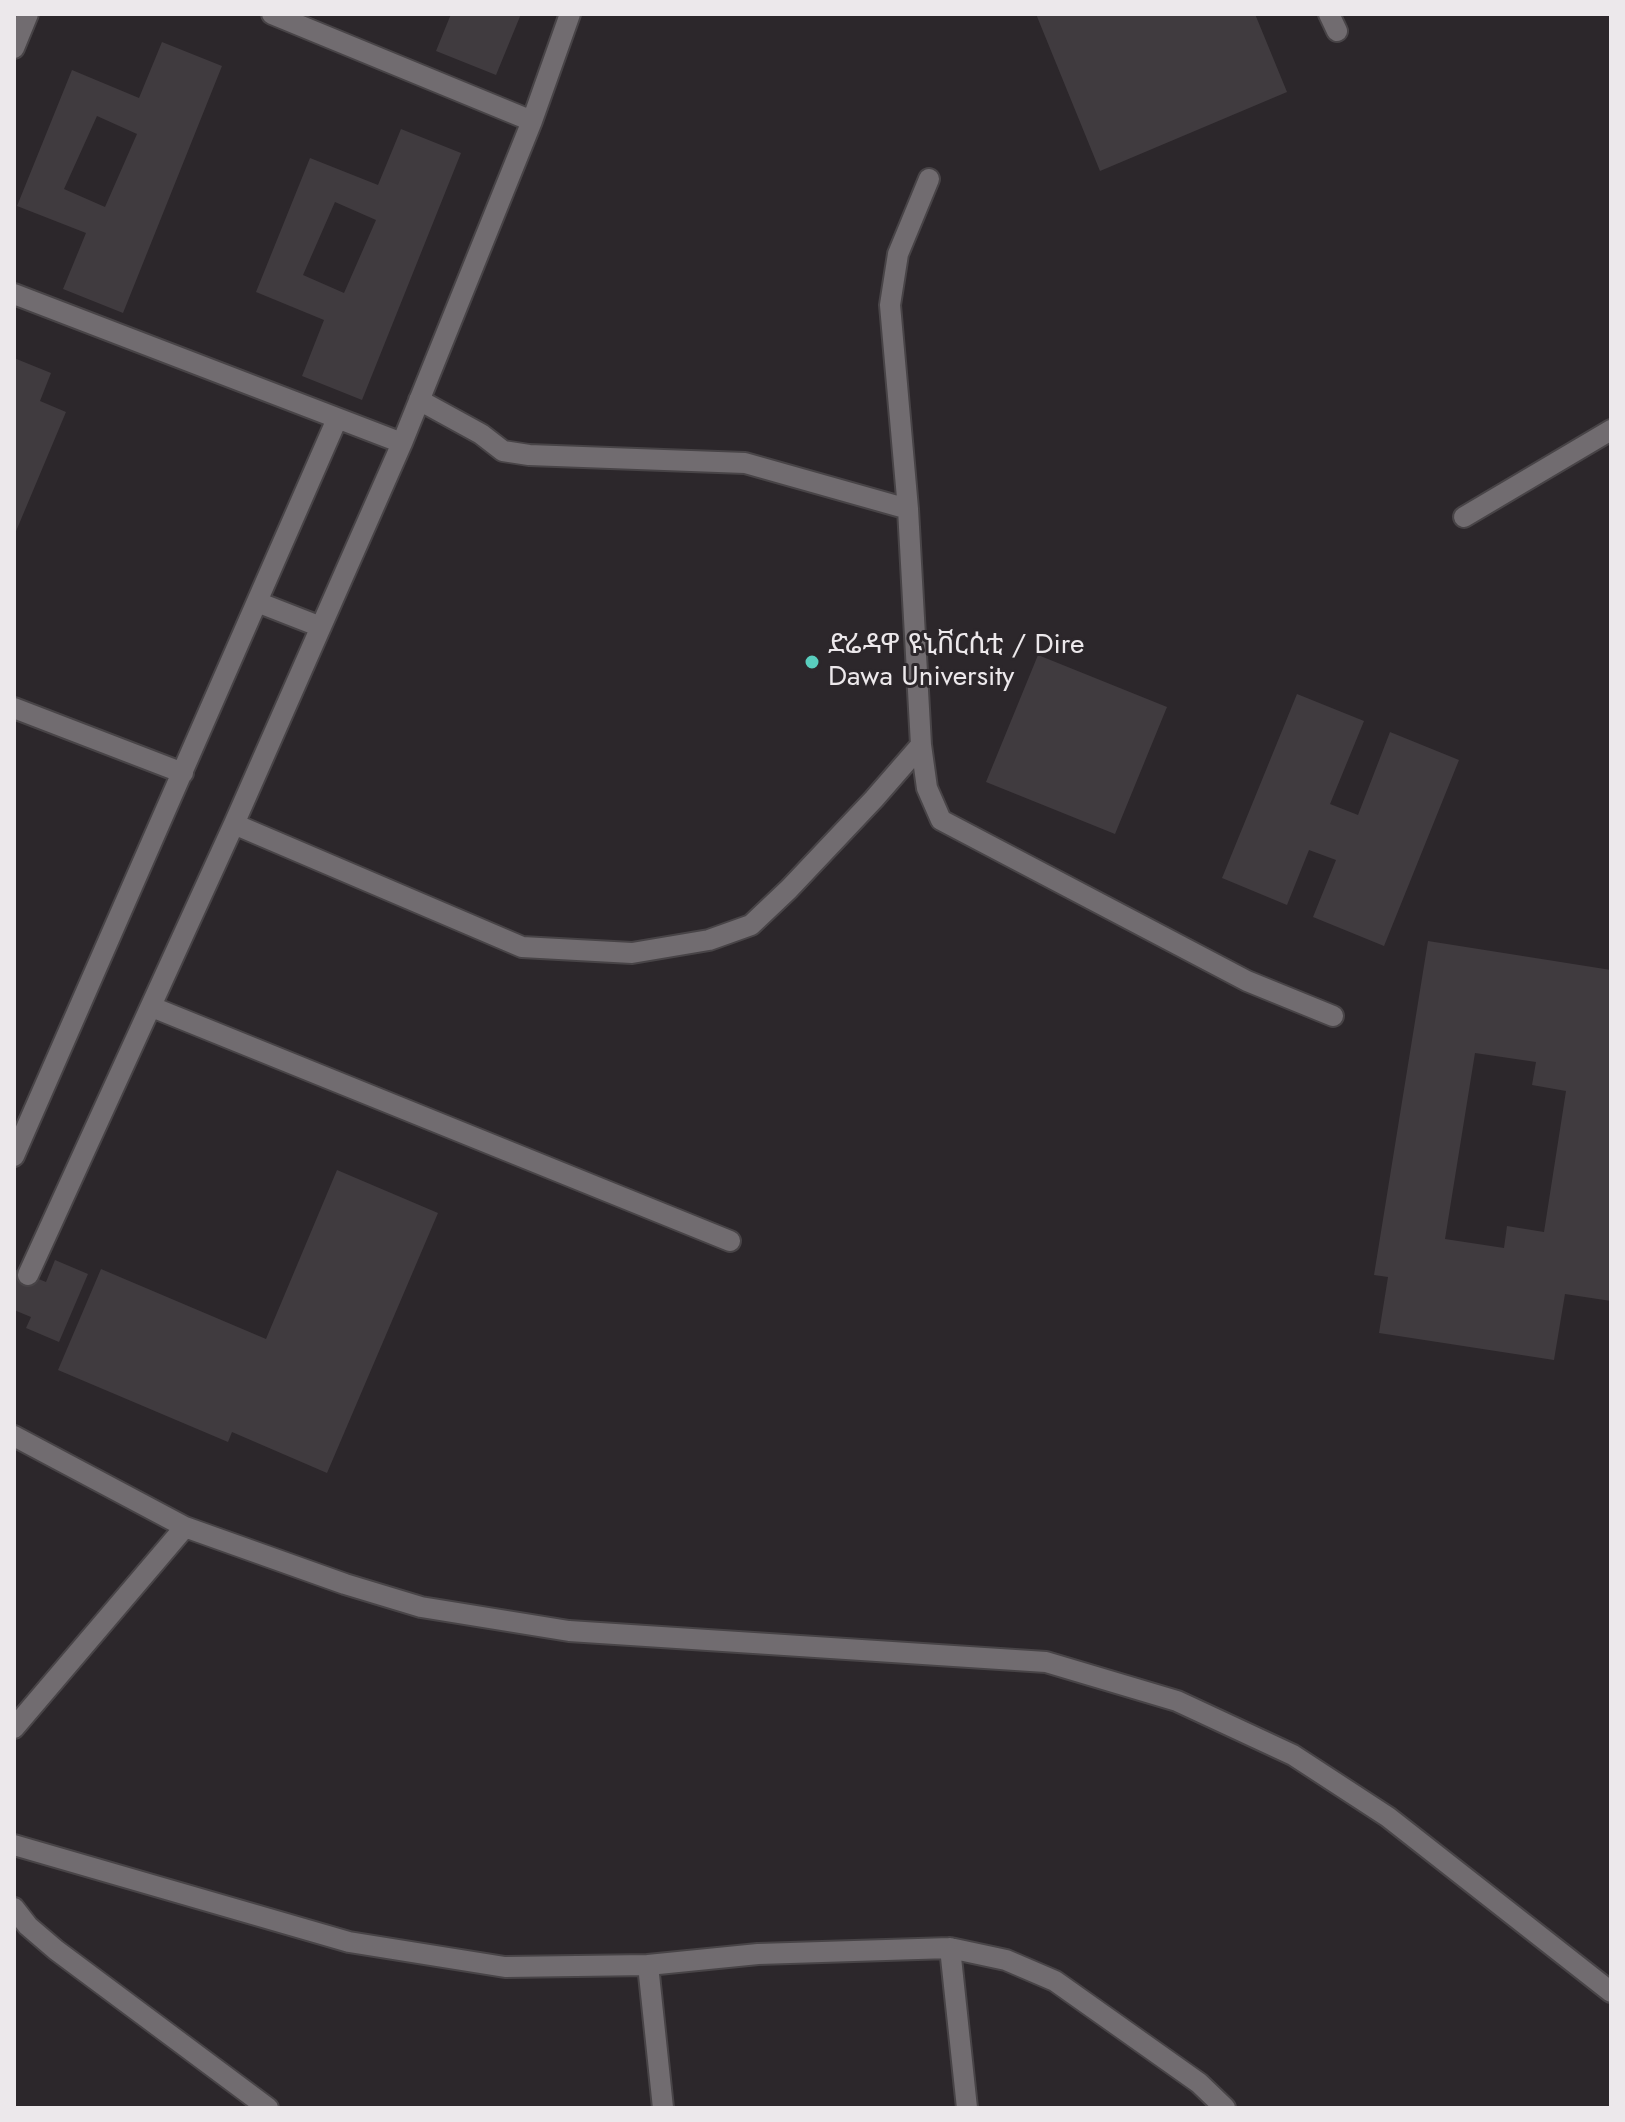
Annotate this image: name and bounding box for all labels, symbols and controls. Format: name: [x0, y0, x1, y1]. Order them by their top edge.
place label: ድሬዳዋ ዩኒቨርሲቲ / Dire Dawa University: [828, 629, 1084, 695]
marker: ድሬዳዋ ዩኒቨርሲቲ / Dire Dawa University: [803, 653, 821, 671]

